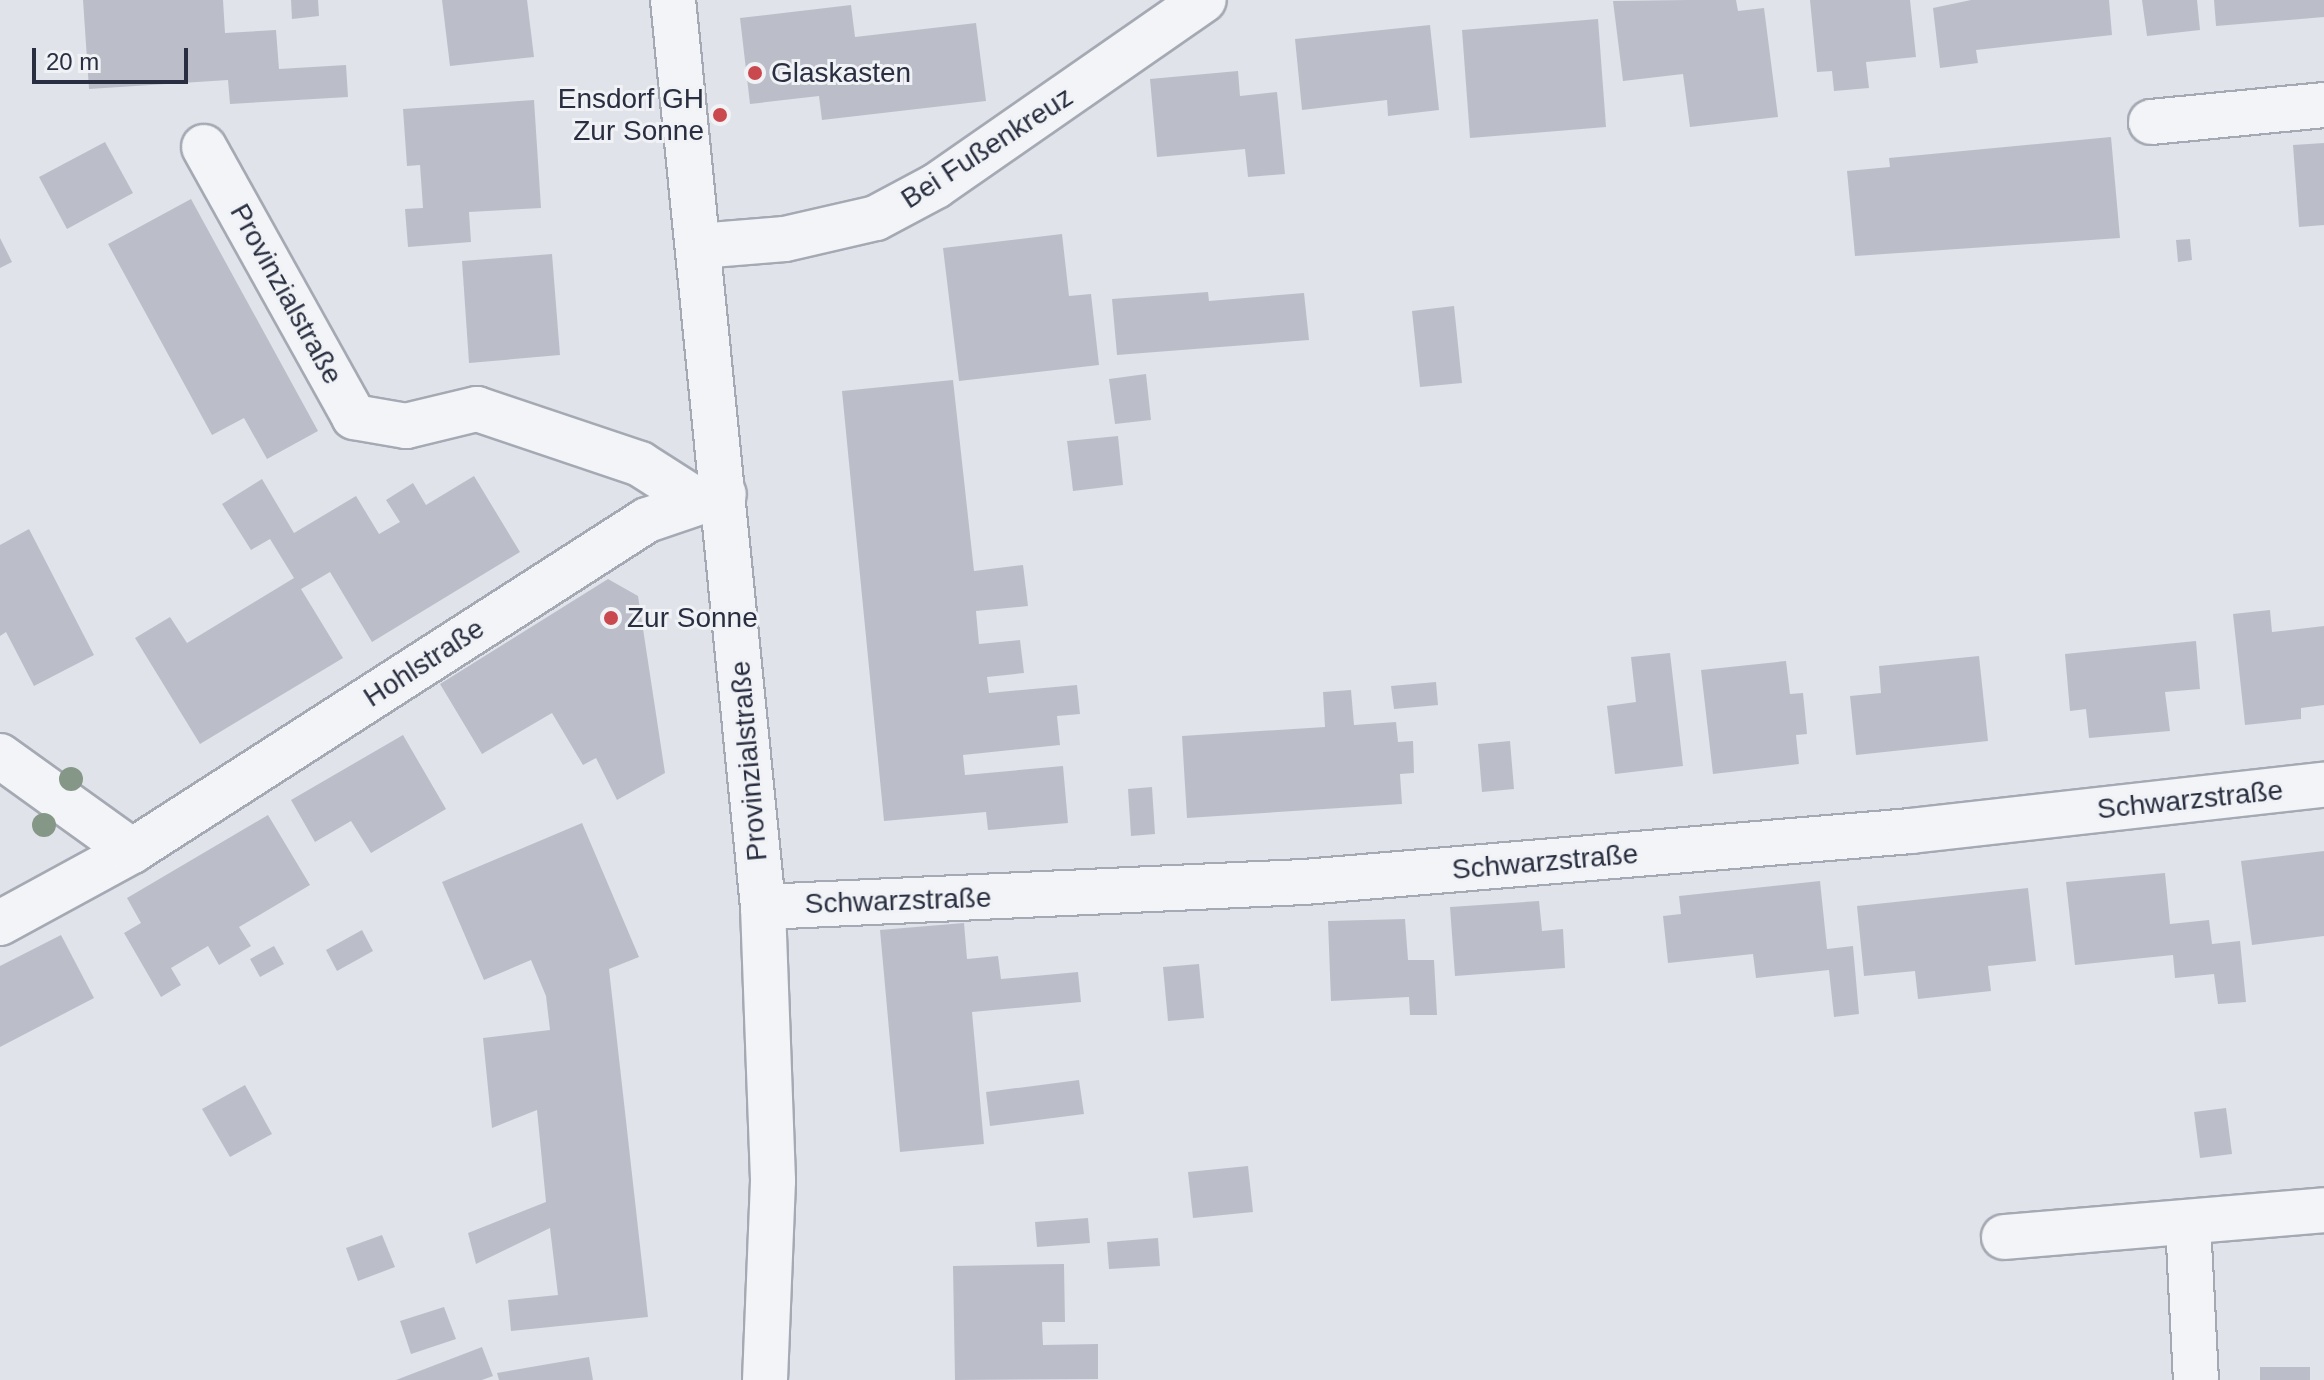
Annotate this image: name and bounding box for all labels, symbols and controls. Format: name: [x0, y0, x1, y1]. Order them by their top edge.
scale bar: [36, 32, 192, 82]
text: 20 m: [46, 48, 99, 75]
place label: Glaskasten: [771, 56, 911, 90]
marker: Glaskasten: [746, 64, 764, 82]
street label: Bei Fußenkreuz: [895, 80, 1079, 216]
place label: Ensdorf GH Zur Sonne: [558, 82, 704, 148]
marker: Ensdorf GH Zur Sonne: [711, 106, 729, 124]
street label: Provinzialstraße: [223, 198, 349, 390]
place label: Zur Sonne: [627, 601, 758, 635]
marker: Zur Sonne: [602, 609, 620, 627]
street label: Hohlstraße: [357, 612, 491, 714]
street label: Provinzialstraße: [724, 660, 774, 862]
street label: Schwarzstraße: [2095, 774, 2285, 826]
street label: Schwarzstraße: [1451, 837, 1639, 887]
street label: Schwarzstraße: [804, 881, 992, 921]

